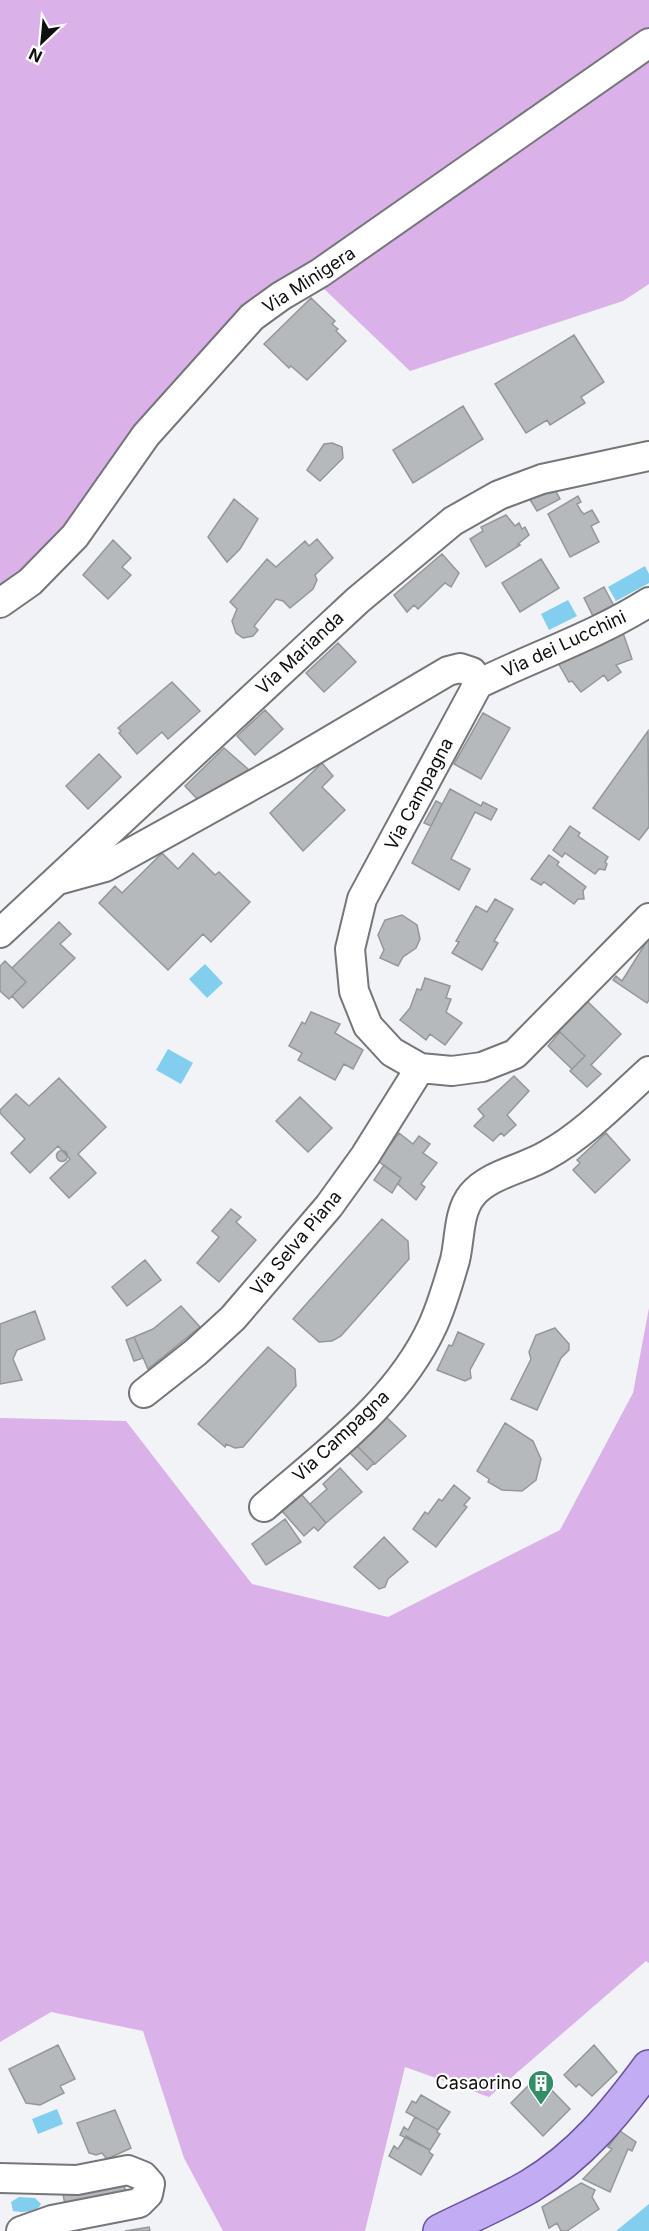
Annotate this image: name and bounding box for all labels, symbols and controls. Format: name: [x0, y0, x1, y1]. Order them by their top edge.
north arrow: [12, 12, 72, 72]
text: N: [26, 44, 45, 67]
street label: Via Minigera: [259, 242, 359, 317]
street label: Via dei Lucchini: [499, 606, 629, 681]
street label: Via Marianda: [252, 607, 348, 698]
street label: Via Campagna: [380, 734, 457, 853]
street label: Via Selva Piana: [246, 1186, 346, 1299]
street label: Via Campagna: [288, 1386, 393, 1486]
building icon: Casaorino: [526, 2068, 556, 2106]
place label: Casaorino: [435, 2072, 522, 2093]

